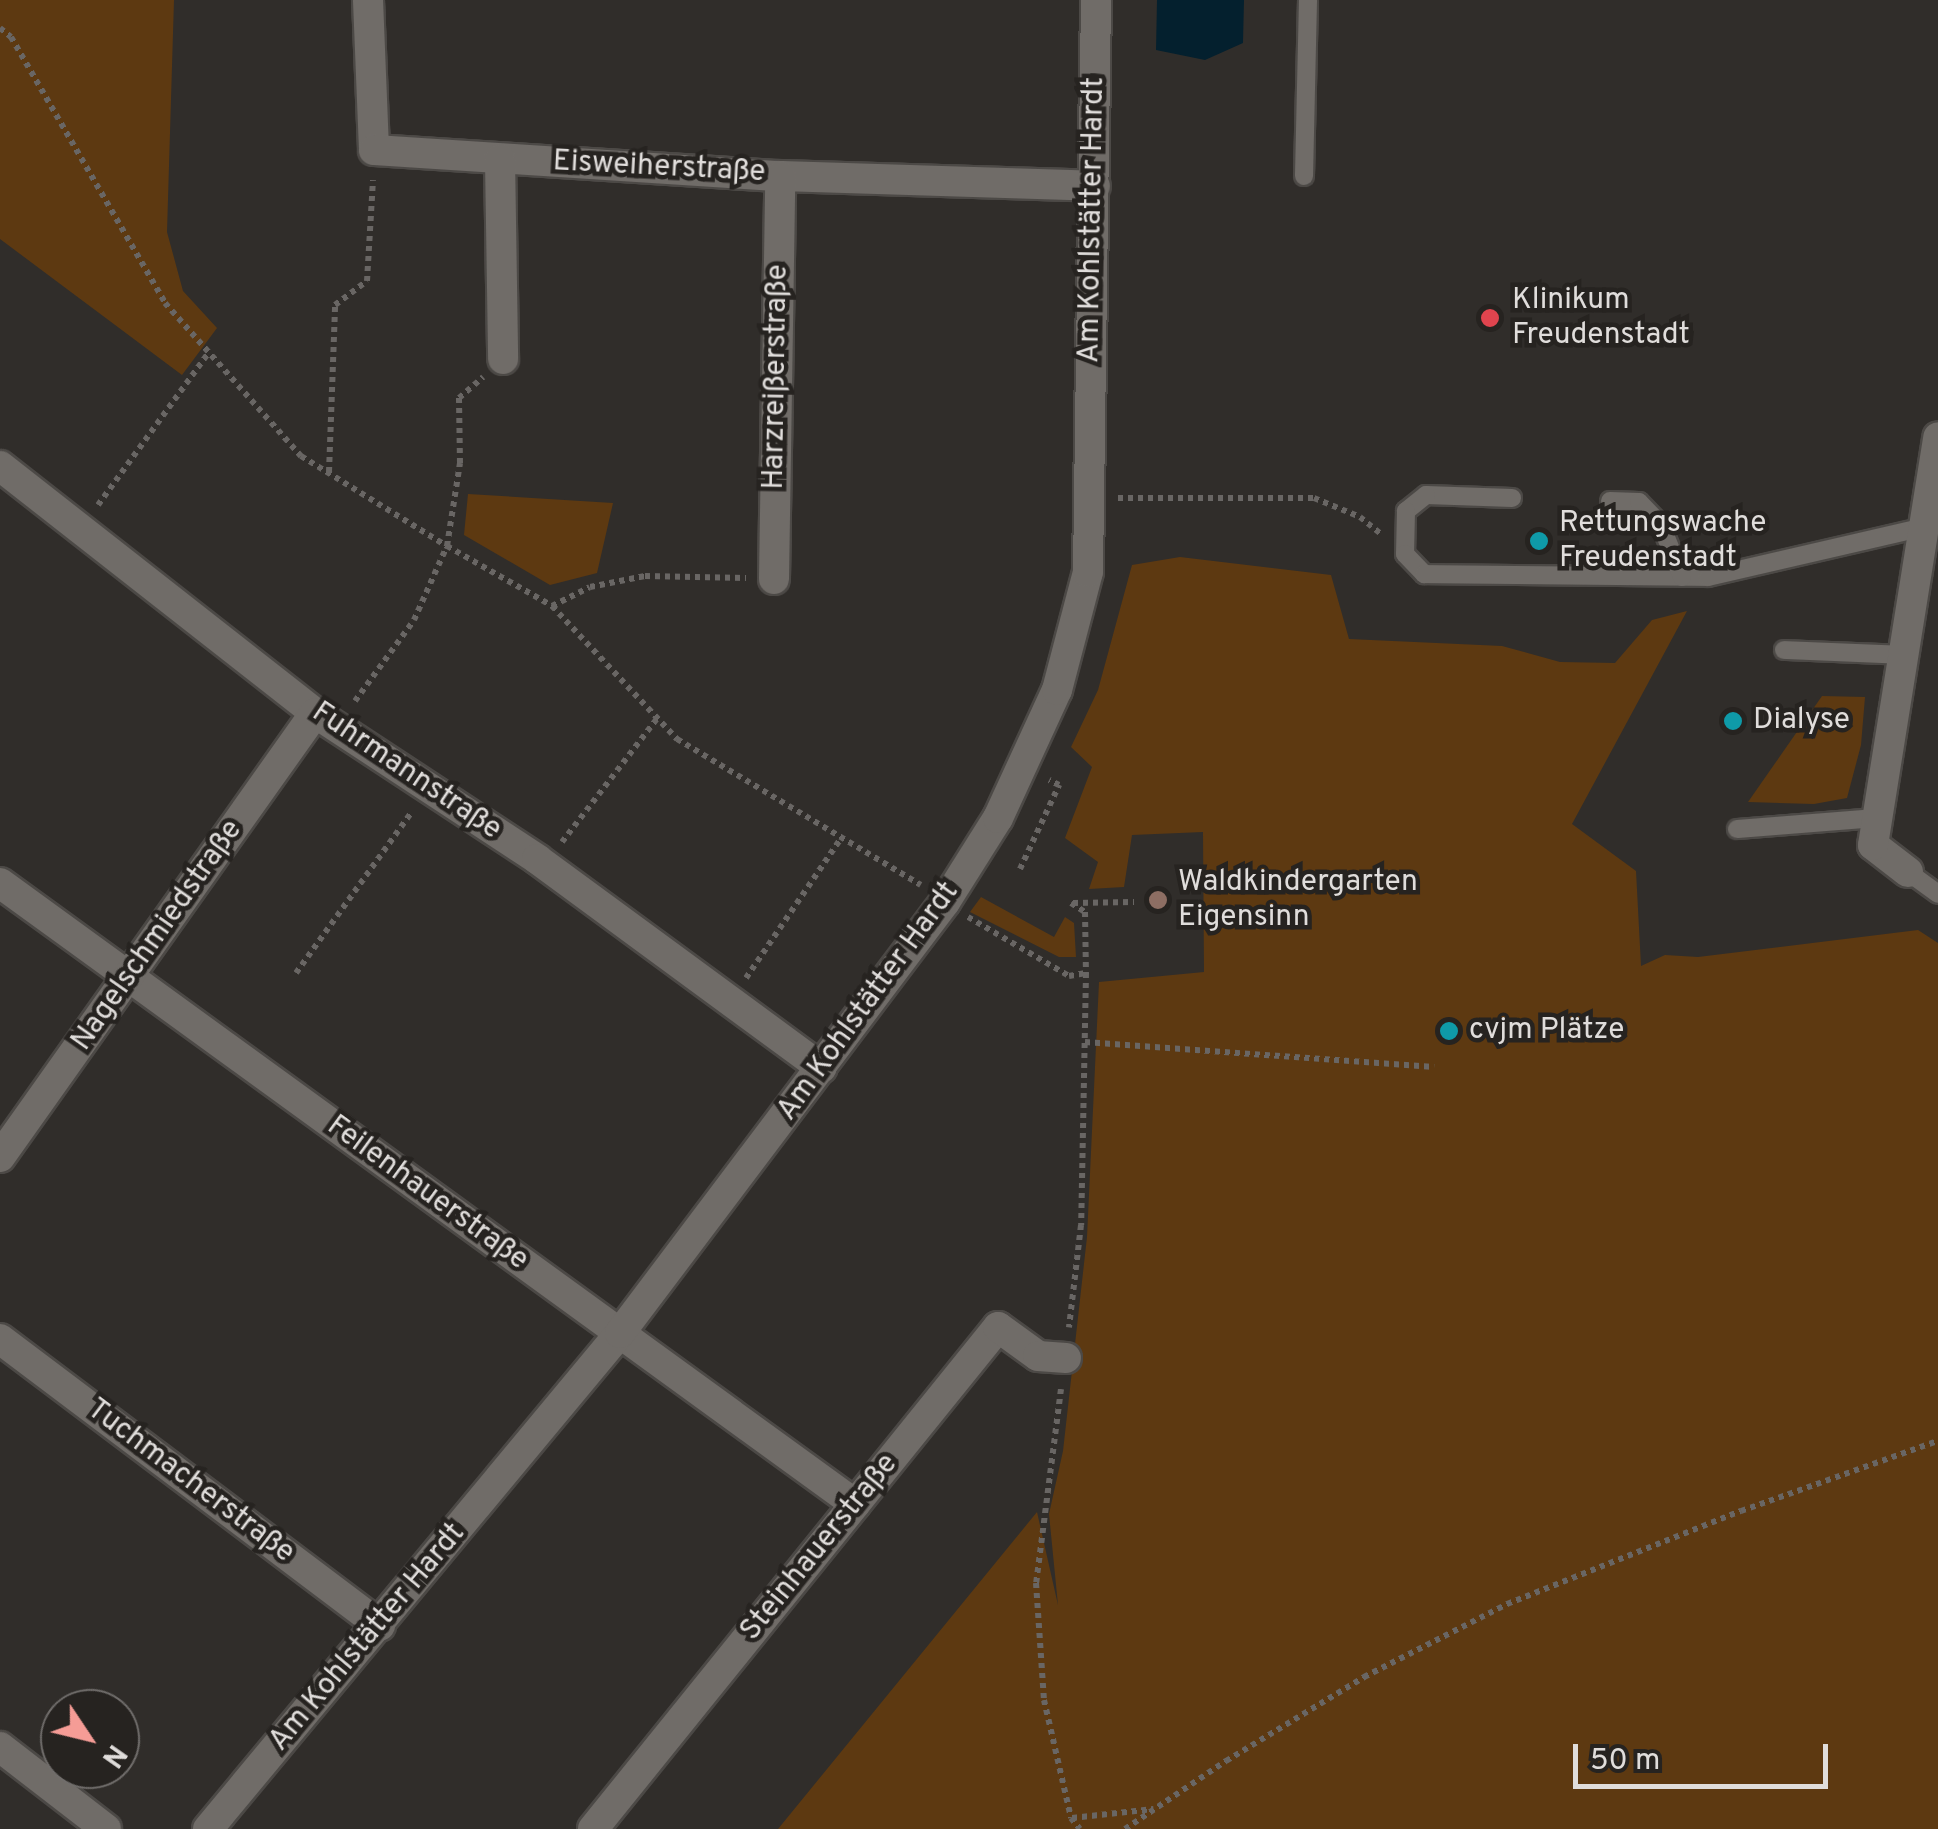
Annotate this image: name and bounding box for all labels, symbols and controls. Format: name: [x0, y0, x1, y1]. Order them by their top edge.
street label: Am Kohlstätter Hardt: [1073, 76, 1113, 364]
street label: Eisweiherstraße: [552, 144, 766, 192]
street label: Harzreißerstraße: [757, 264, 797, 490]
place label: Klinikum Freudenstadt: [1512, 283, 1690, 354]
marker: Klinikum Freudenstadt: [1477, 305, 1503, 331]
place label: Rettungswache Freudenstadt: [1559, 506, 1766, 576]
marker: Rettungswache Freudenstadt: [1528, 530, 1550, 552]
street label: Fuhrmannstraße: [304, 695, 508, 849]
place label: Dialyse: [1753, 703, 1850, 739]
marker: Dialyse: [1722, 710, 1744, 732]
street label: Nagelschmiedstraße: [65, 814, 251, 1058]
place label: Waldkindergarten Eigensinn: [1178, 865, 1418, 936]
street label: Am Kohlstätter Hardt: [770, 876, 968, 1128]
marker: Waldkindergarten Eigensinn: [1147, 889, 1169, 911]
place label: cvjm Plätze: [1469, 1013, 1624, 1049]
marker: cvjm Plätze: [1438, 1020, 1460, 1042]
street label: Feilenhauerstraße: [319, 1109, 535, 1279]
street label: Tuchmacherstraße: [79, 1392, 301, 1572]
street label: Steinhauerstraße: [734, 1447, 906, 1649]
street label: Am Kohlstätter Hardt: [262, 1517, 474, 1759]
north arrow: [40, 1689, 140, 1789]
scale bar: [1578, 1724, 1833, 1786]
text: N: [92, 1736, 133, 1774]
text: 50 m: [1590, 1743, 1660, 1780]

